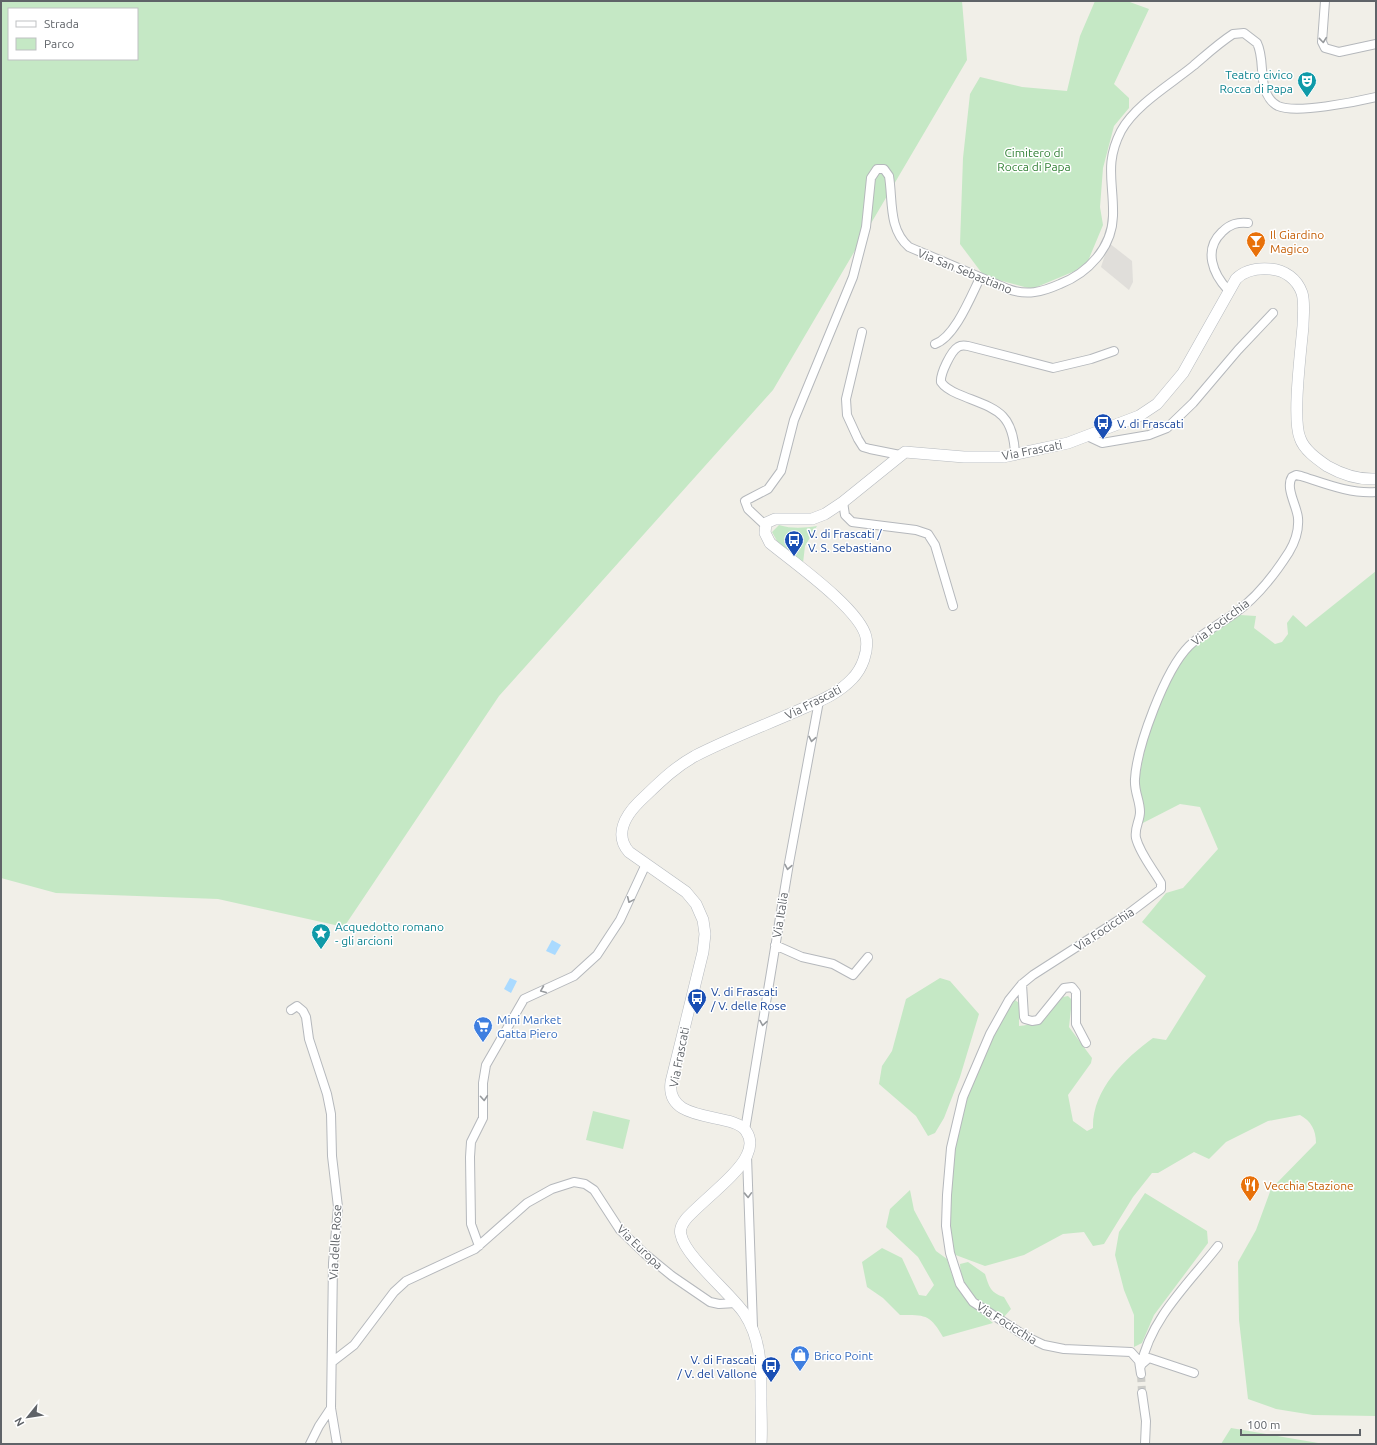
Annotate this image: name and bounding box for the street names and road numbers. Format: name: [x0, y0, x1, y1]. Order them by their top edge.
street label: Via San Sebastiano: [916, 246, 1014, 296]
street label: Via Frascati: [1001, 438, 1063, 462]
street label: Via Focicchia: [1189, 596, 1251, 648]
street label: Via Frascati: [783, 682, 843, 722]
street label: Via Italia: [770, 891, 790, 939]
street label: Via Focicchia: [1072, 905, 1136, 953]
street label: Via Frascati: [667, 1026, 691, 1088]
street label: Via delle Rose: [327, 1204, 343, 1280]
street label: Via Europa: [615, 1222, 665, 1272]
street label: Via Focicchia: [974, 1299, 1040, 1347]

